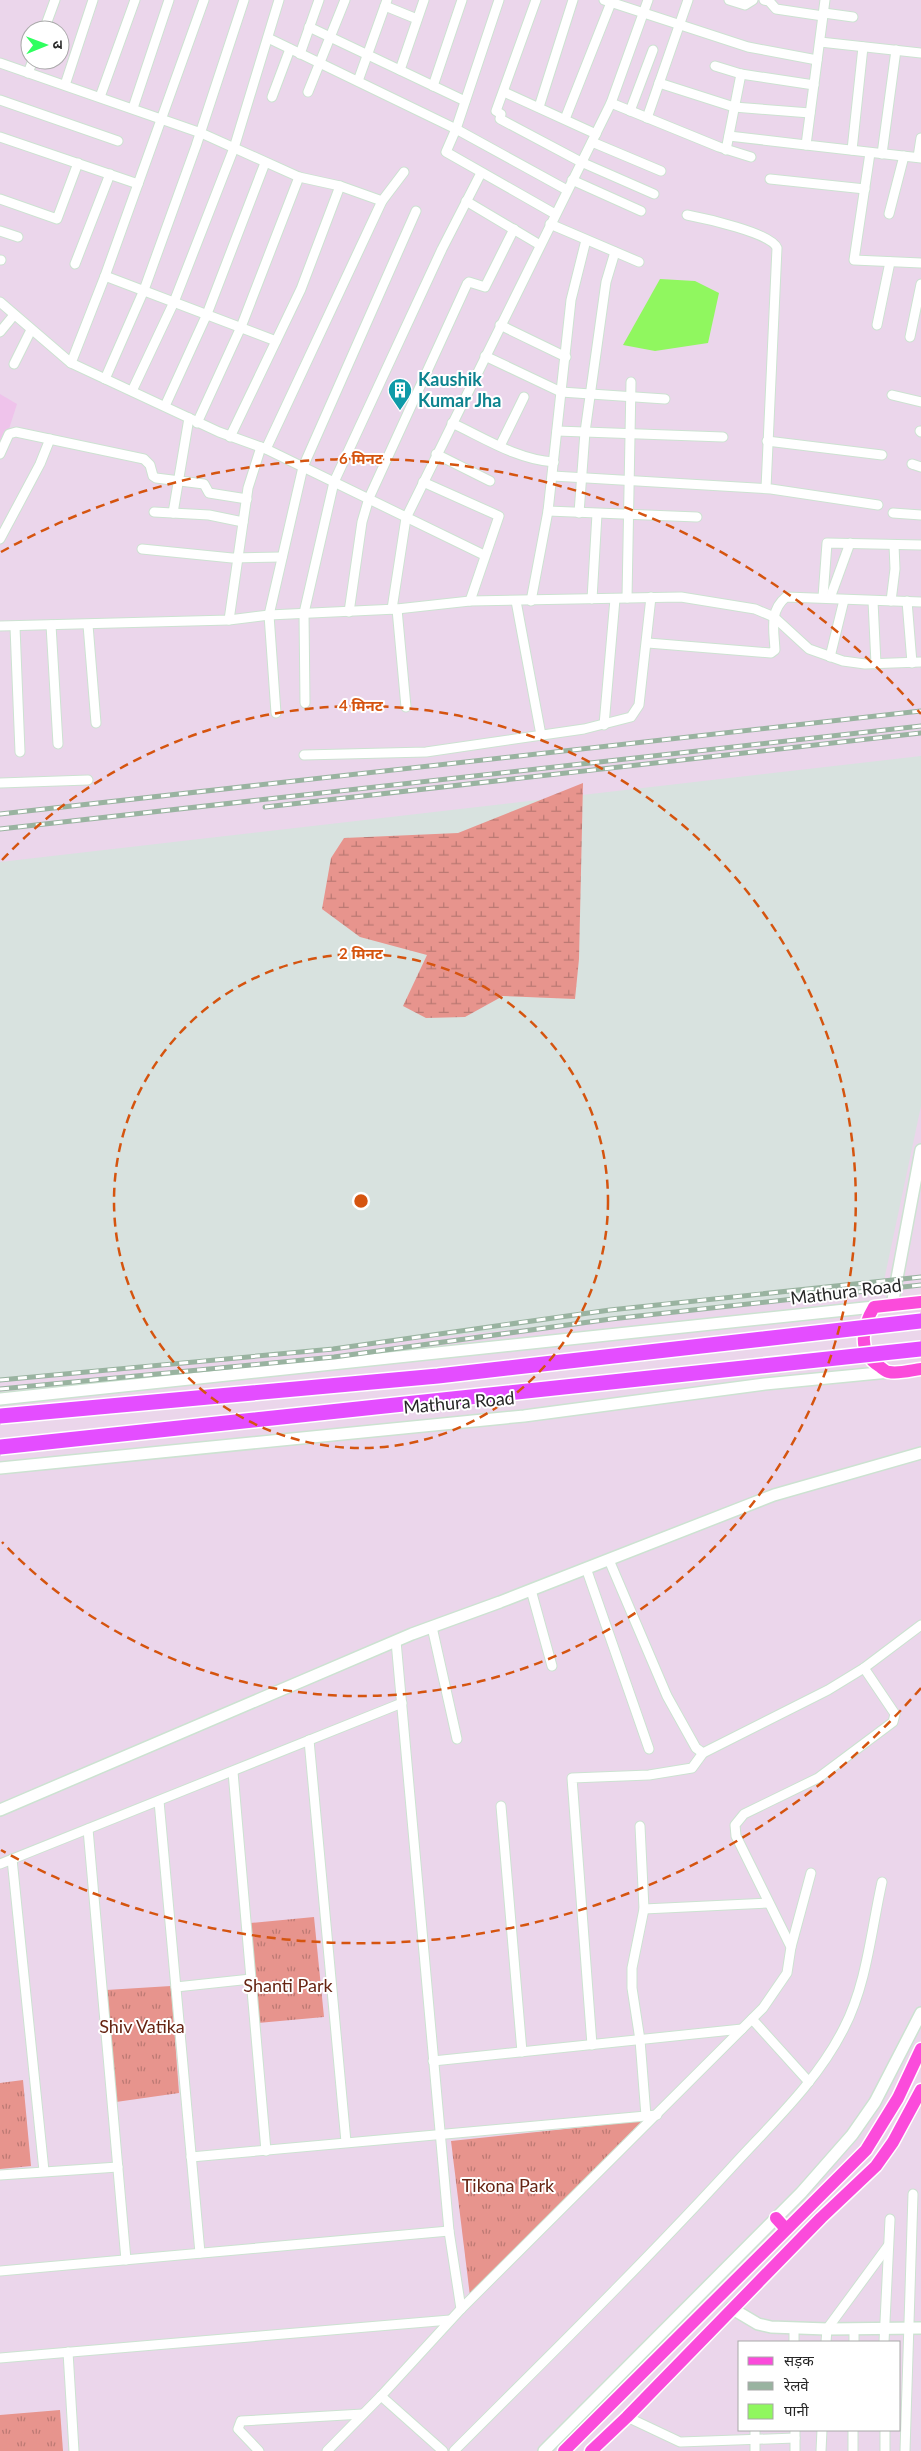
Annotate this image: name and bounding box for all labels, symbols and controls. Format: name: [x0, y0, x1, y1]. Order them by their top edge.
north arrow: [20, 20, 70, 70]
text: उ: [50, 41, 67, 50]
place label: Kaushik Kumar Jha: [418, 368, 501, 411]
building icon: Kaushik Kumar Jha: [387, 377, 413, 411]
text: 6 मिनट: [339, 449, 384, 467]
text: 4 मिनट: [339, 696, 384, 714]
text: 2 मिनट: [339, 944, 384, 962]
centre of rings: [352, 1192, 370, 1210]
street label: Mathura Road: [789, 1273, 903, 1309]
street label: Mathura Road: [402, 1386, 516, 1418]
park label: Shanti Park: [243, 1974, 334, 1996]
park label: Shiv Vatika: [99, 2015, 185, 2037]
park label: Tikona Park: [462, 2174, 555, 2196]
legend: [738, 2341, 901, 2431]
text: सड़क: [784, 2351, 814, 2369]
text: रेलवे: [783, 2376, 809, 2394]
text: पानी: [784, 2401, 810, 2419]

